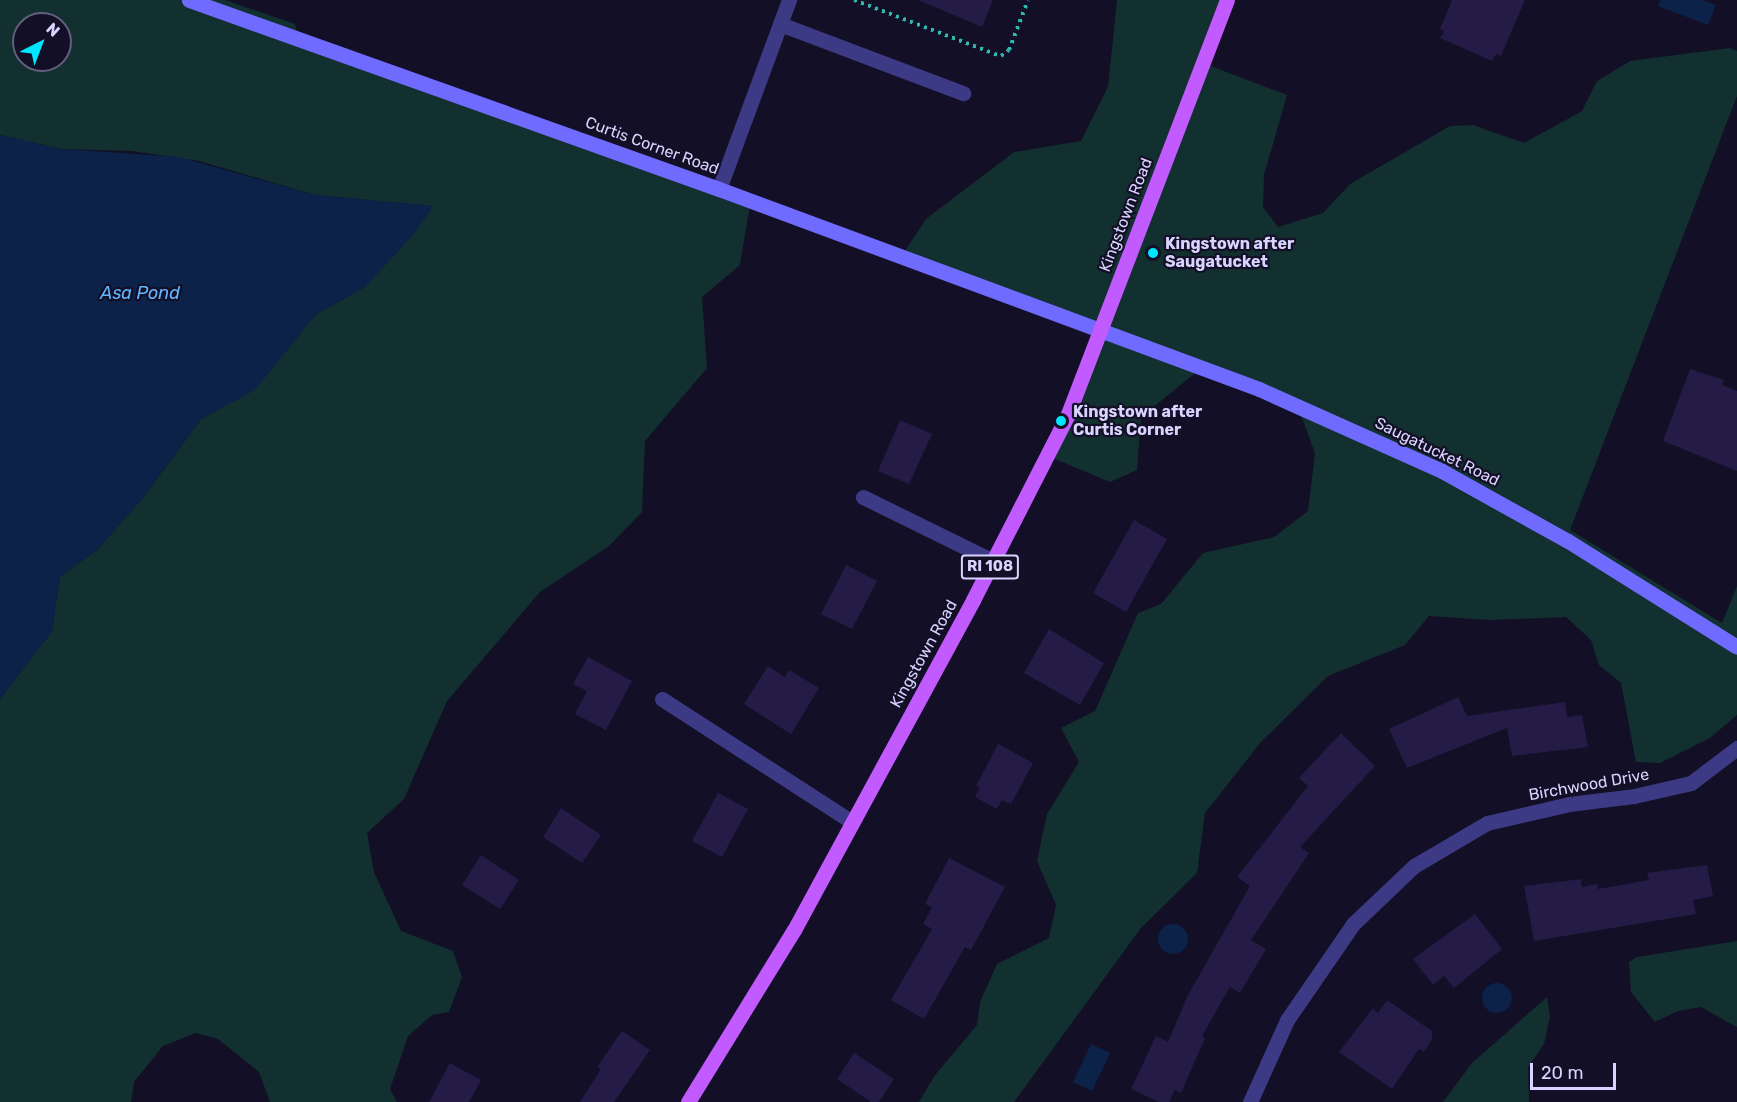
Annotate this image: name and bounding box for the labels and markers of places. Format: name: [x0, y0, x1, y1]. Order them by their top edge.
place label: Kingstown after Saugatucket: [1165, 234, 1294, 272]
marker: Kingstown after Saugatucket: [1146, 246, 1160, 260]
place label: Kingstown after Curtis Corner: [1073, 402, 1202, 440]
marker: Kingstown after Curtis Corner: [1054, 414, 1068, 428]

